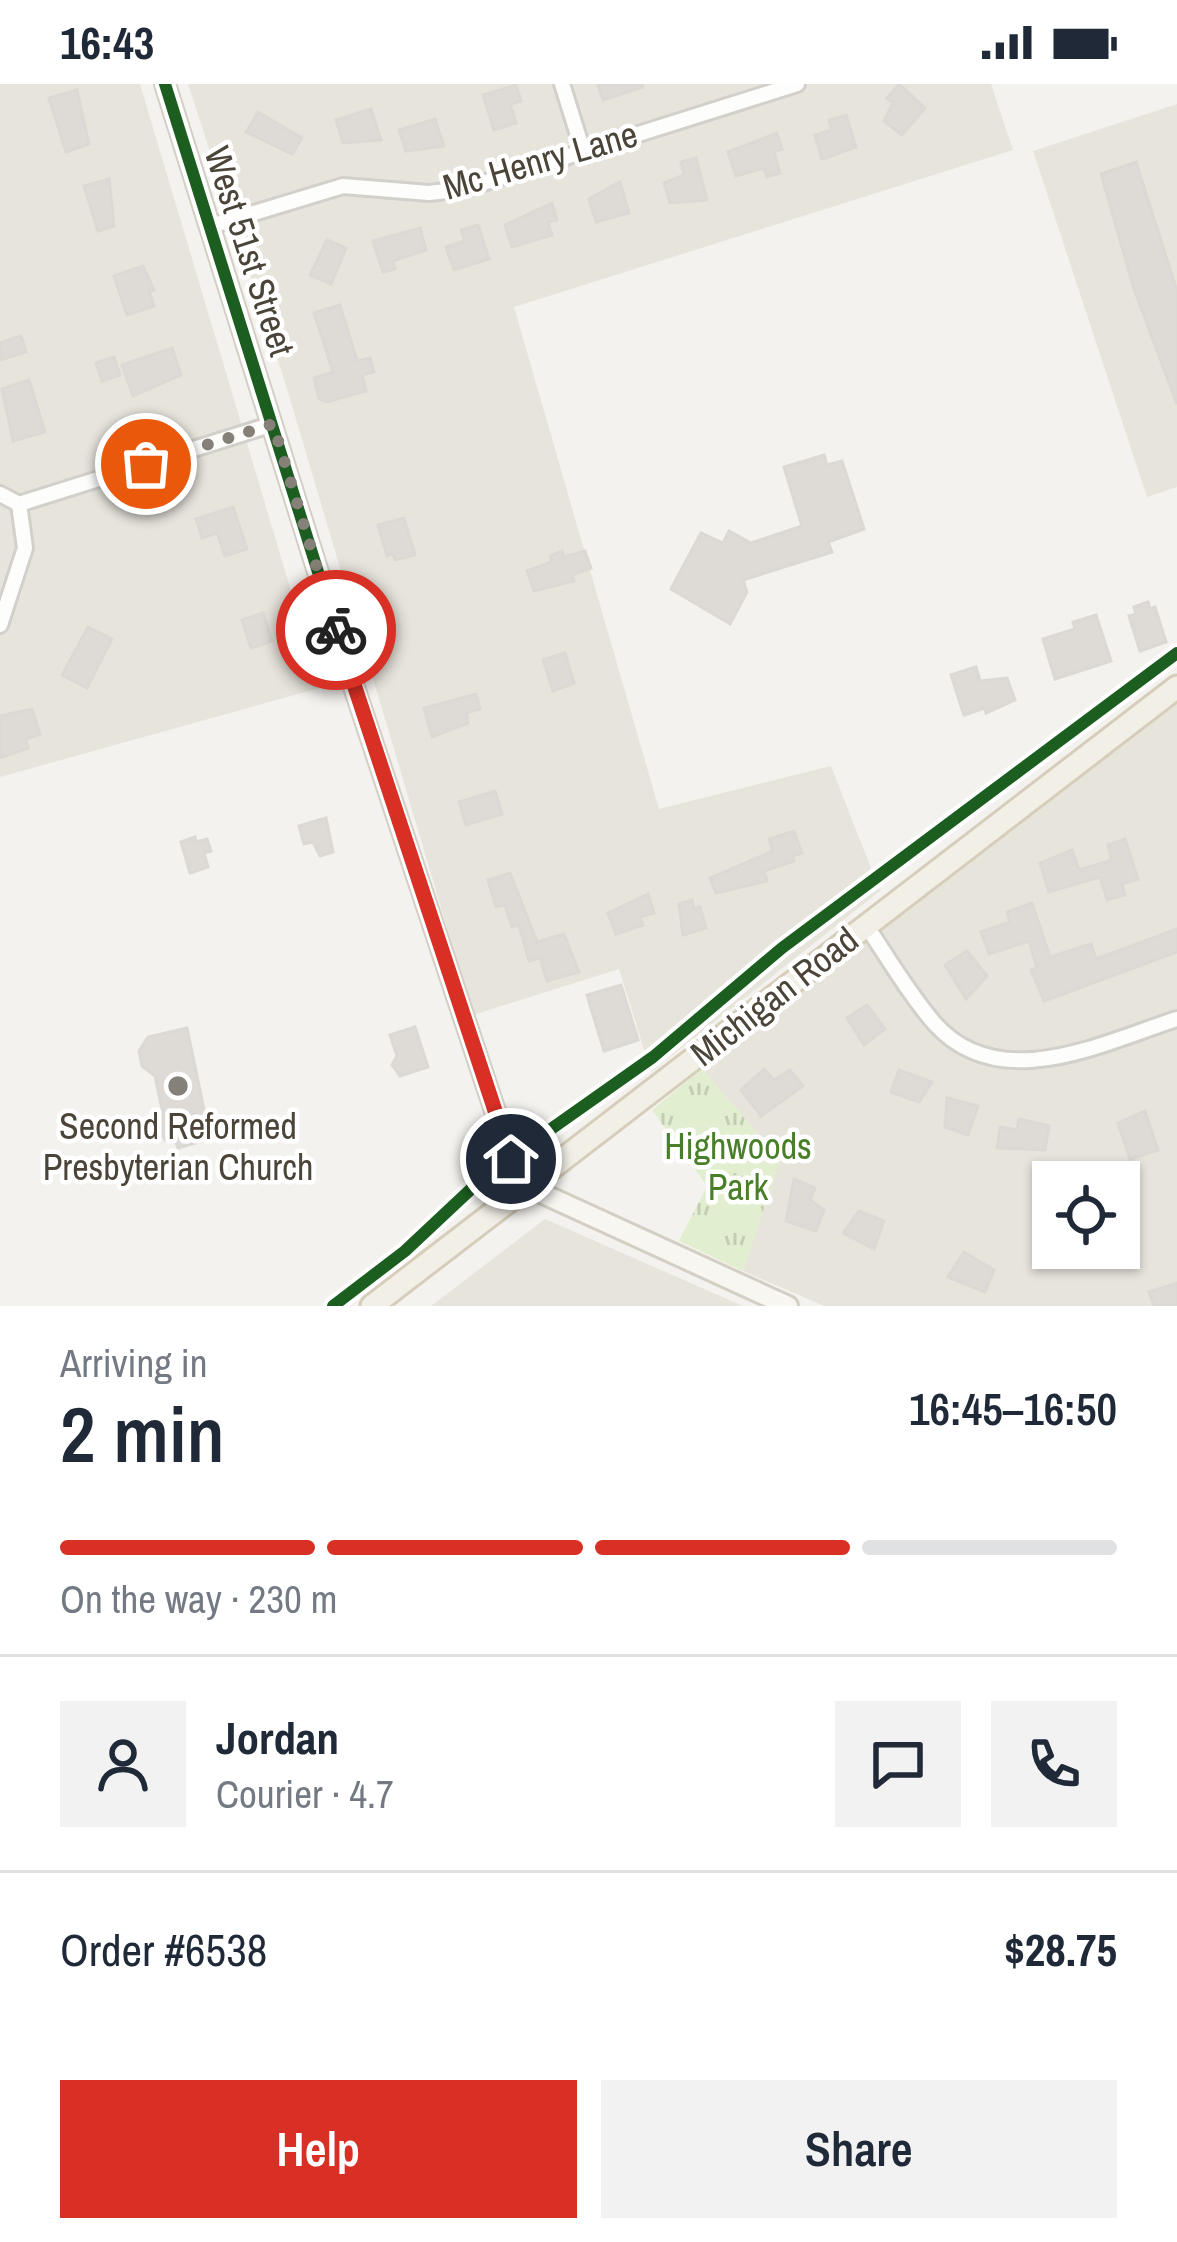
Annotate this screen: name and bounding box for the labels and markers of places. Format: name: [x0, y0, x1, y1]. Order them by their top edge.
pin: [95, 413, 197, 515]
marker: Second Reformed Presbyterian Church: [165, 1073, 191, 1099]
place label: Second Reformed Presbyterian Church: [43, 1102, 313, 1191]
pin: [460, 1108, 562, 1210]

